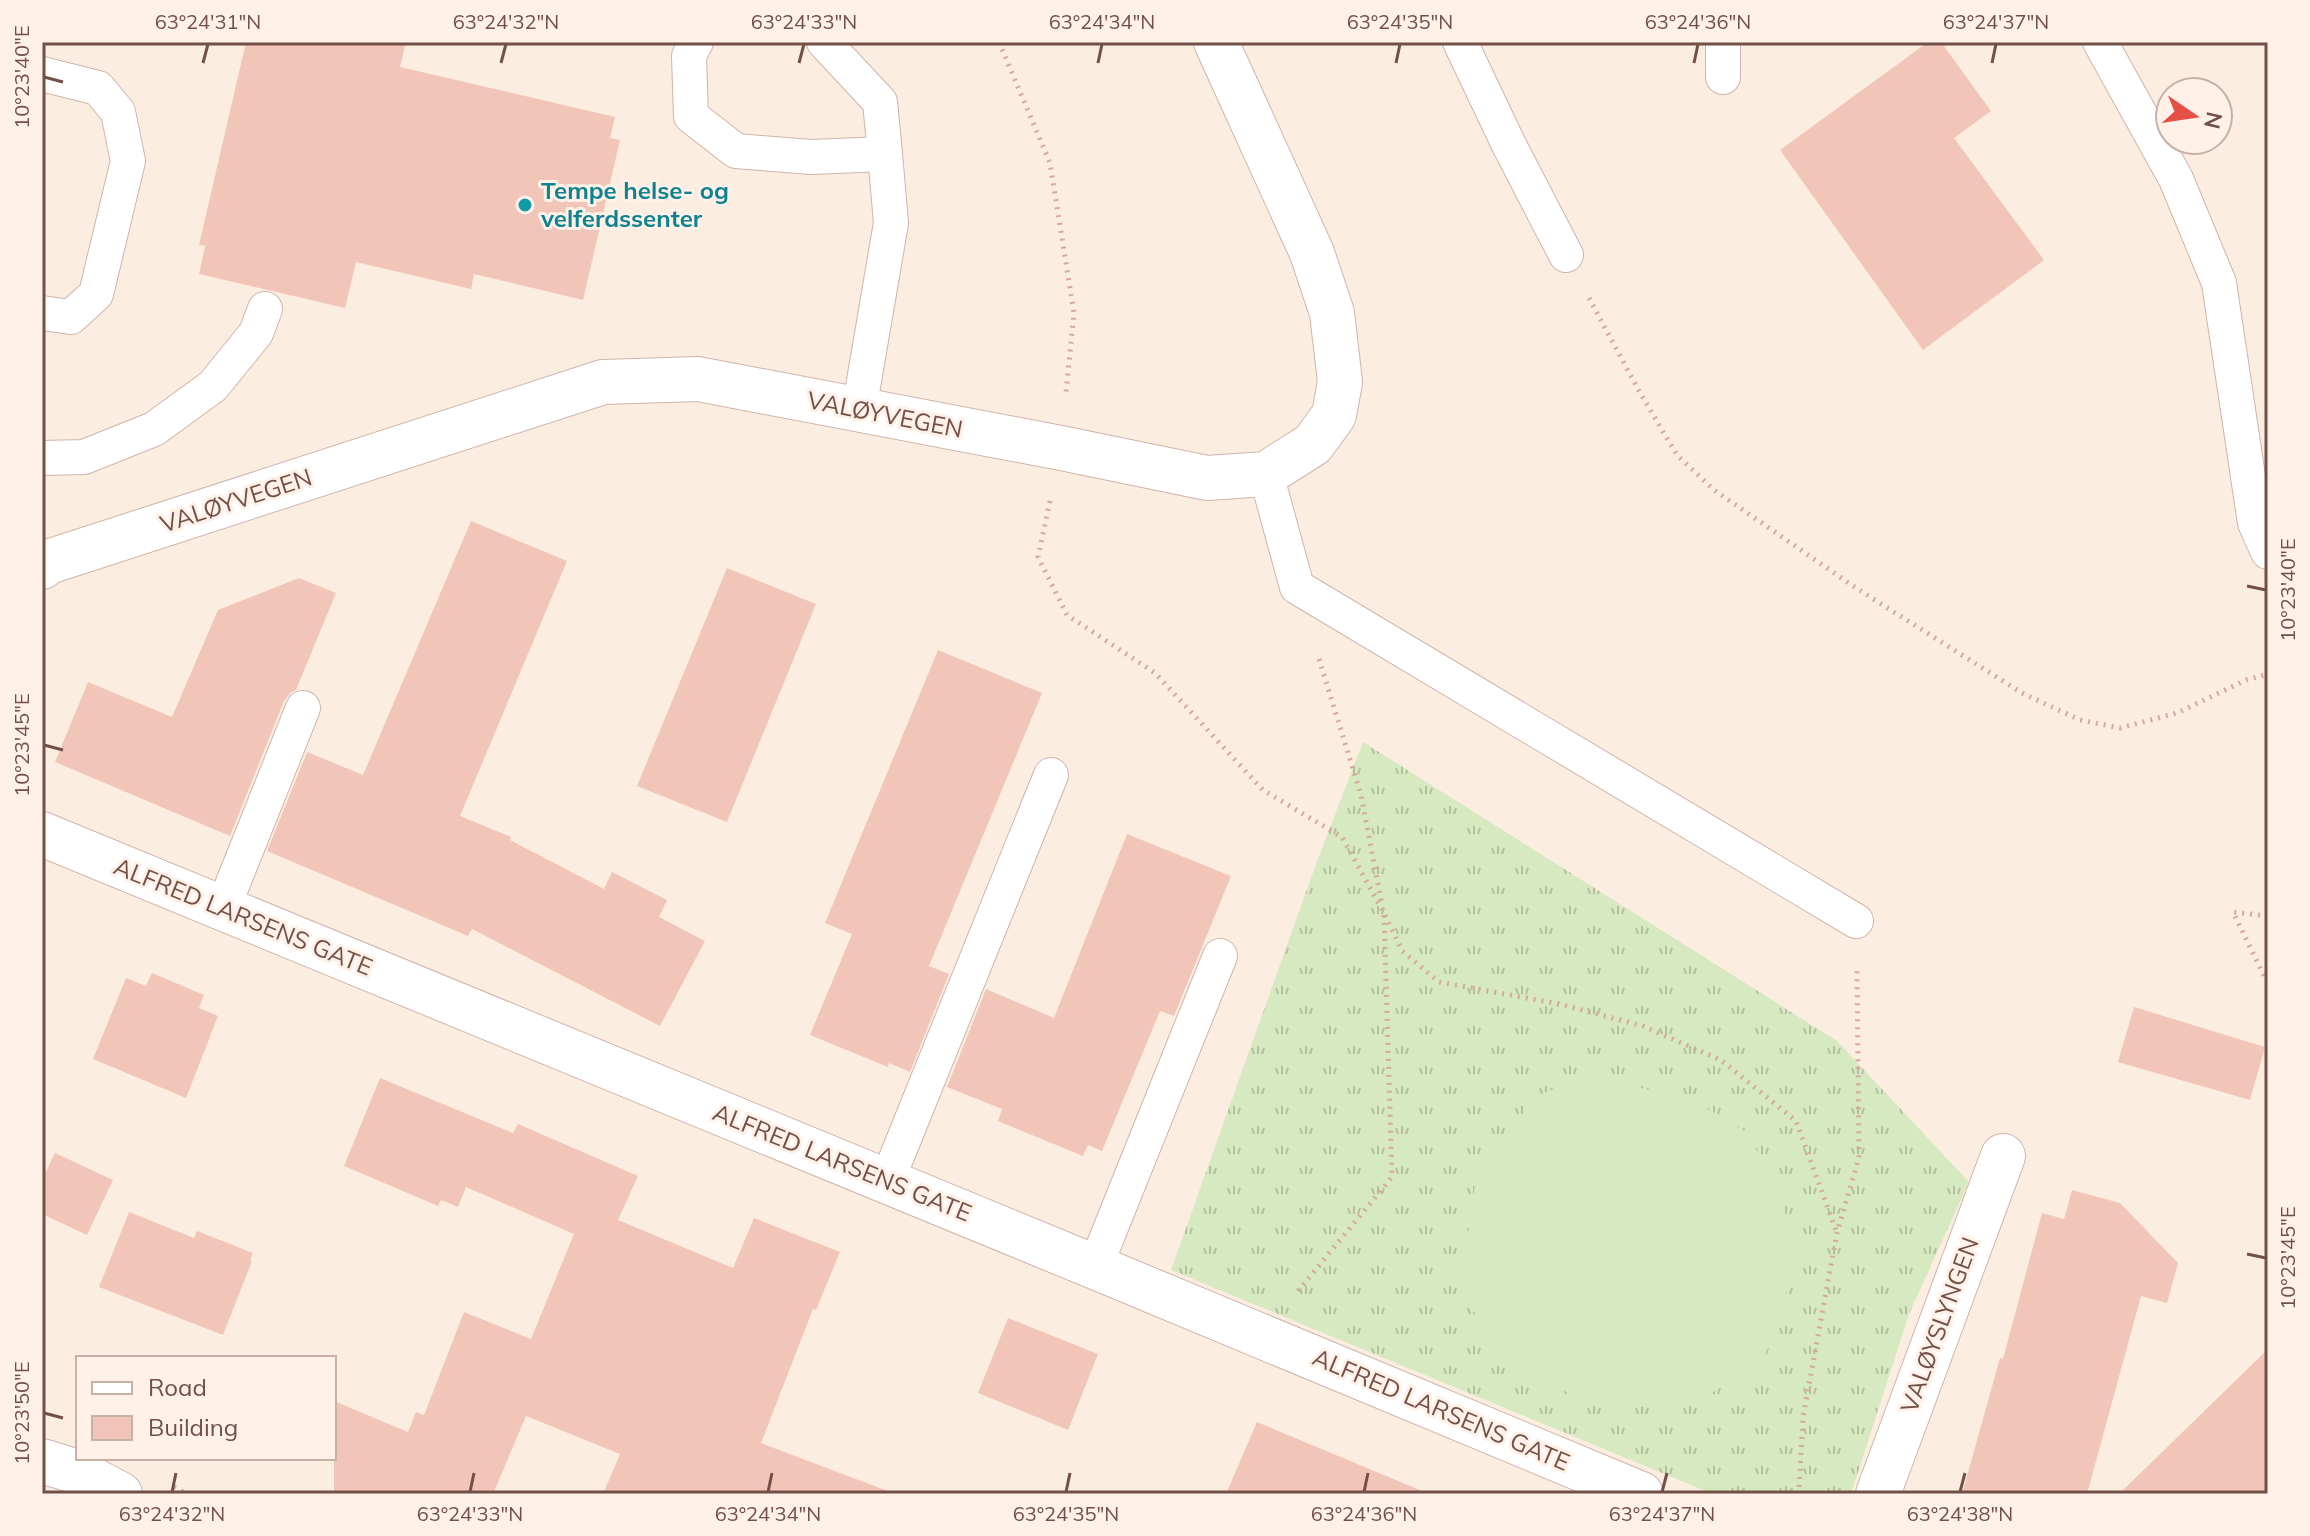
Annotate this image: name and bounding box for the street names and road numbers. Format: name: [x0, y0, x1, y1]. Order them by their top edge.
street label: VALØYVEGEN: [805, 384, 966, 444]
street label: VALØYVEGEN: [156, 461, 315, 539]
street label: ALFRED LARSENS GATE: [110, 850, 377, 982]
street label: ALFRED LARSENS GATE: [709, 1096, 976, 1228]
street label: VALØYSLYNGEN: [1893, 1233, 1985, 1416]
street label: ALFRED LARSENS GATE: [1308, 1341, 1574, 1477]

